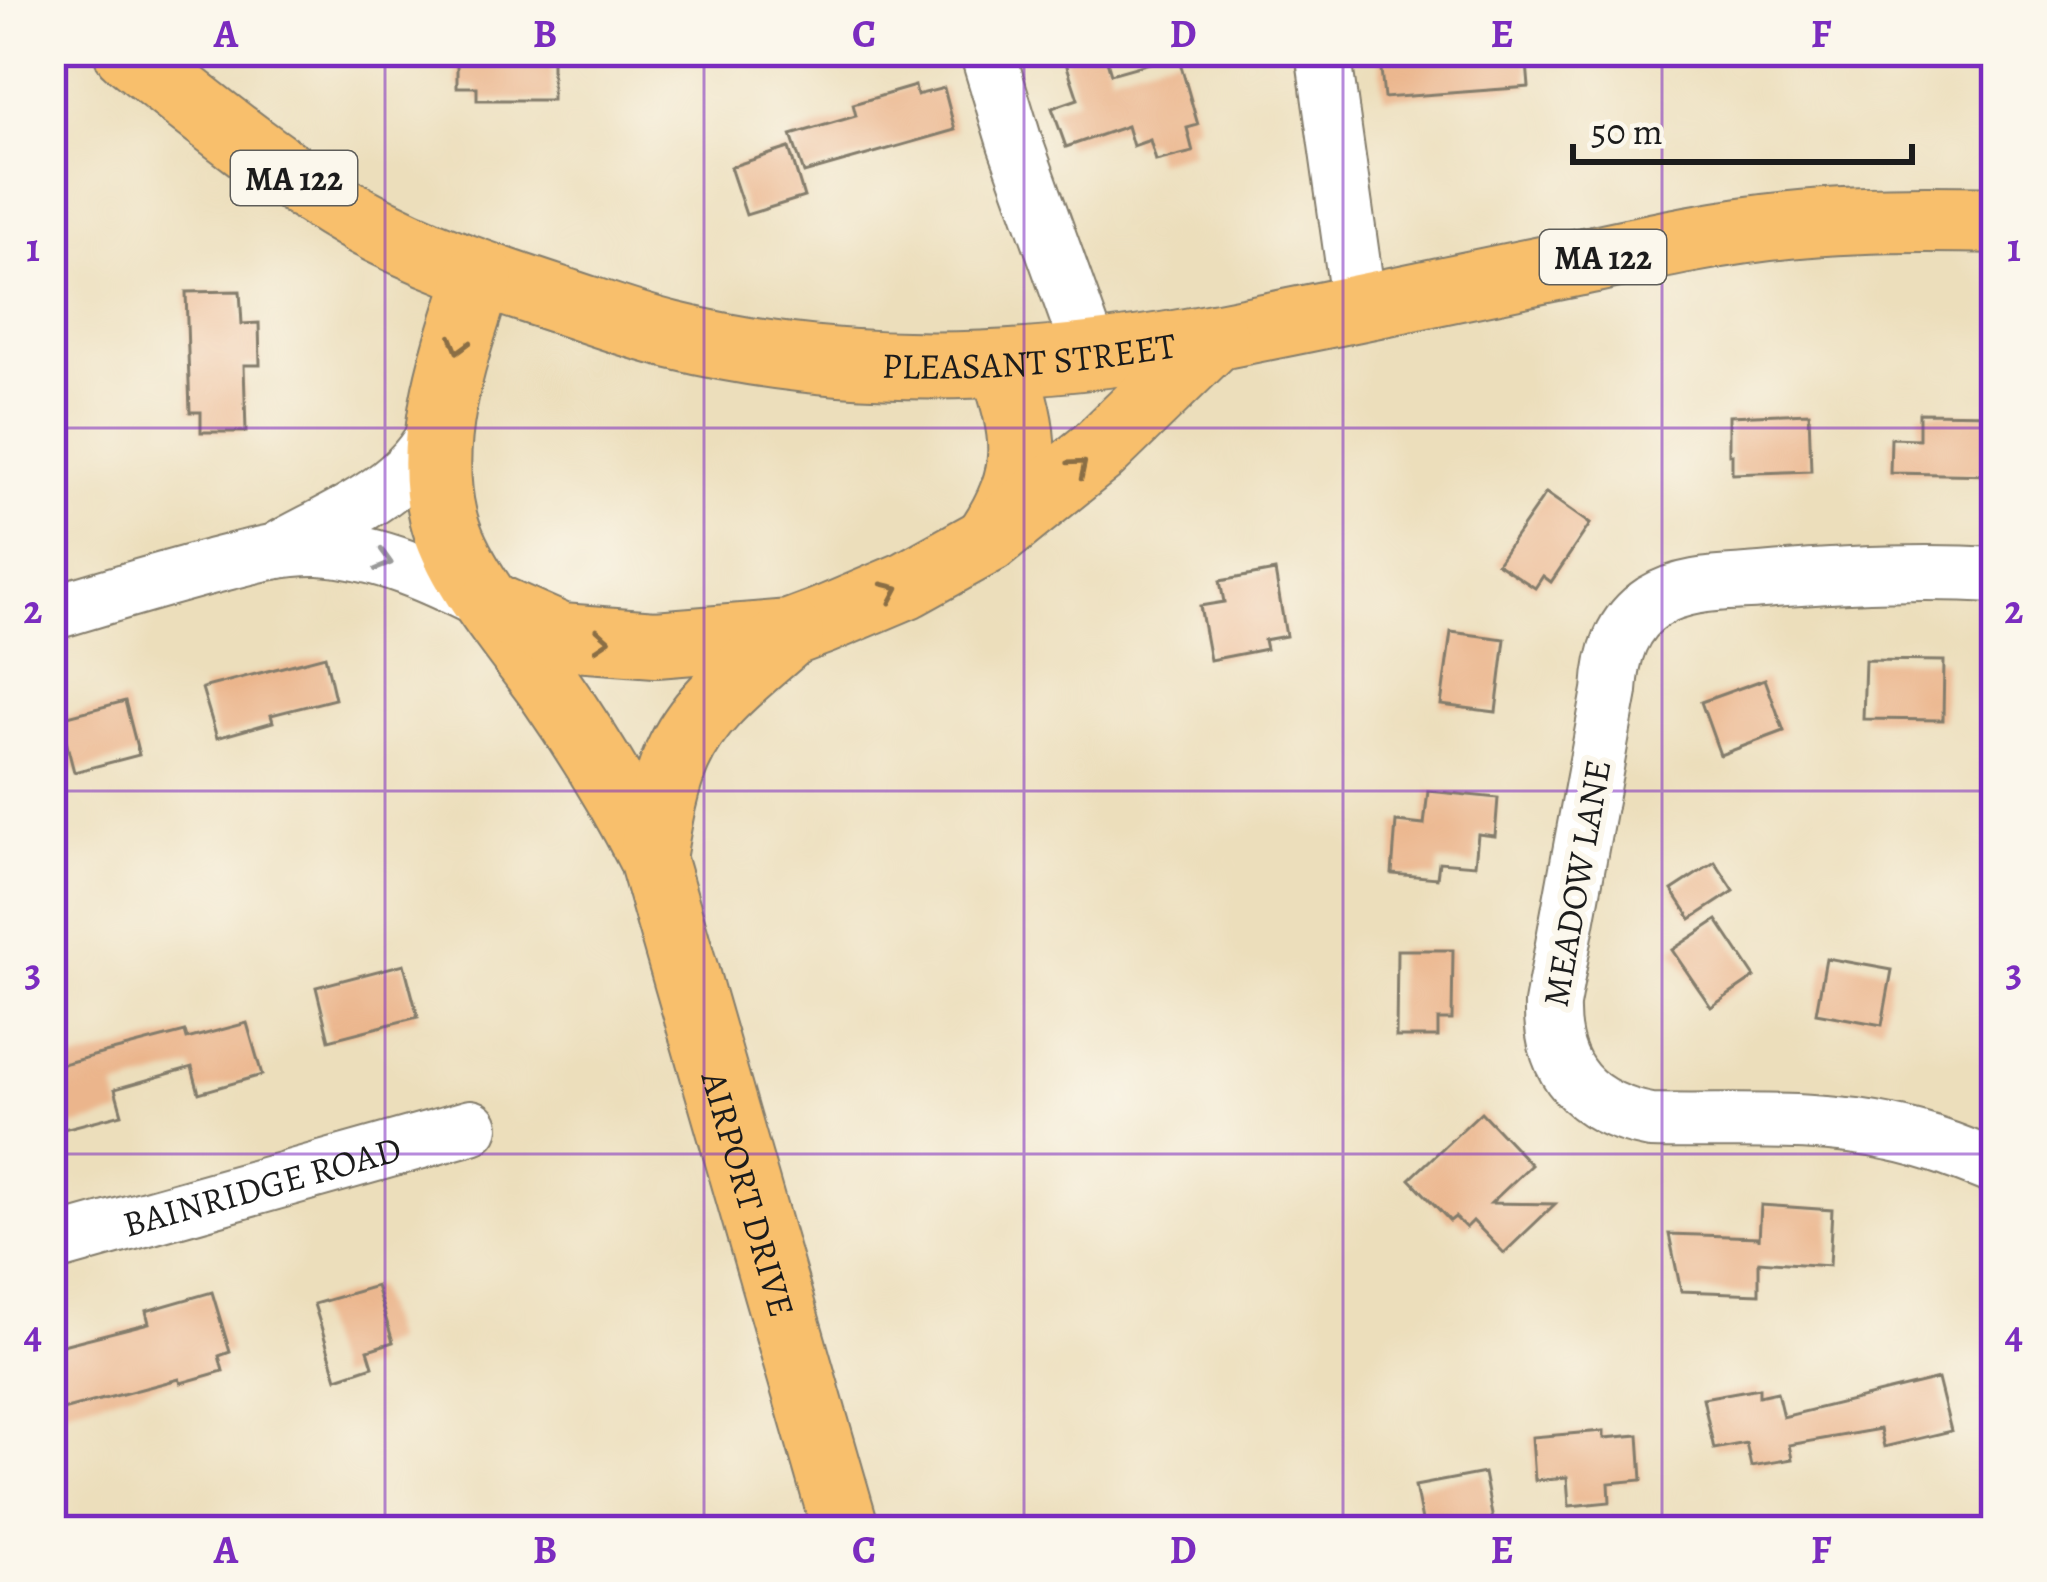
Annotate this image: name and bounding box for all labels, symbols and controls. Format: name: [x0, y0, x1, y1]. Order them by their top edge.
text: A: [213, 7, 239, 60]
text: B: [533, 7, 557, 60]
text: C: [852, 7, 876, 60]
text: D: [1169, 7, 1197, 60]
text: E: [1490, 7, 1514, 60]
text: F: [1811, 7, 1832, 60]
scale bar: [1573, 90, 1912, 164]
text: 50 m: [1591, 107, 1663, 156]
road number: MA 122: [231, 151, 357, 205]
text: 1: [26, 221, 40, 274]
text: 1: [2007, 221, 2021, 274]
road number: MA 122: [1540, 230, 1666, 284]
street label: PLEASANT STREET: [881, 320, 1180, 391]
one-way arrow: [448, 334, 473, 355]
one-way arrow: [1065, 460, 1087, 481]
one-way arrow: [373, 547, 394, 572]
one-way arrow: [879, 582, 901, 606]
text: 2: [24, 583, 43, 636]
text: 2: [2005, 583, 2024, 636]
one-way arrow: [593, 627, 612, 653]
street label: MEADOW LANE: [1531, 756, 1622, 1010]
text: 3: [25, 946, 41, 999]
text: 3: [2006, 946, 2022, 999]
street label: AIRPORT DRIVE: [690, 1065, 807, 1323]
street label: BAINRIDGE ROAD: [117, 1124, 407, 1249]
text: 4: [24, 1308, 42, 1361]
text: 4: [2005, 1308, 2023, 1361]
text: A: [213, 1523, 239, 1576]
text: B: [533, 1523, 557, 1576]
text: C: [852, 1523, 876, 1576]
text: D: [1169, 1523, 1197, 1576]
text: E: [1490, 1523, 1514, 1576]
text: F: [1811, 1523, 1832, 1576]

